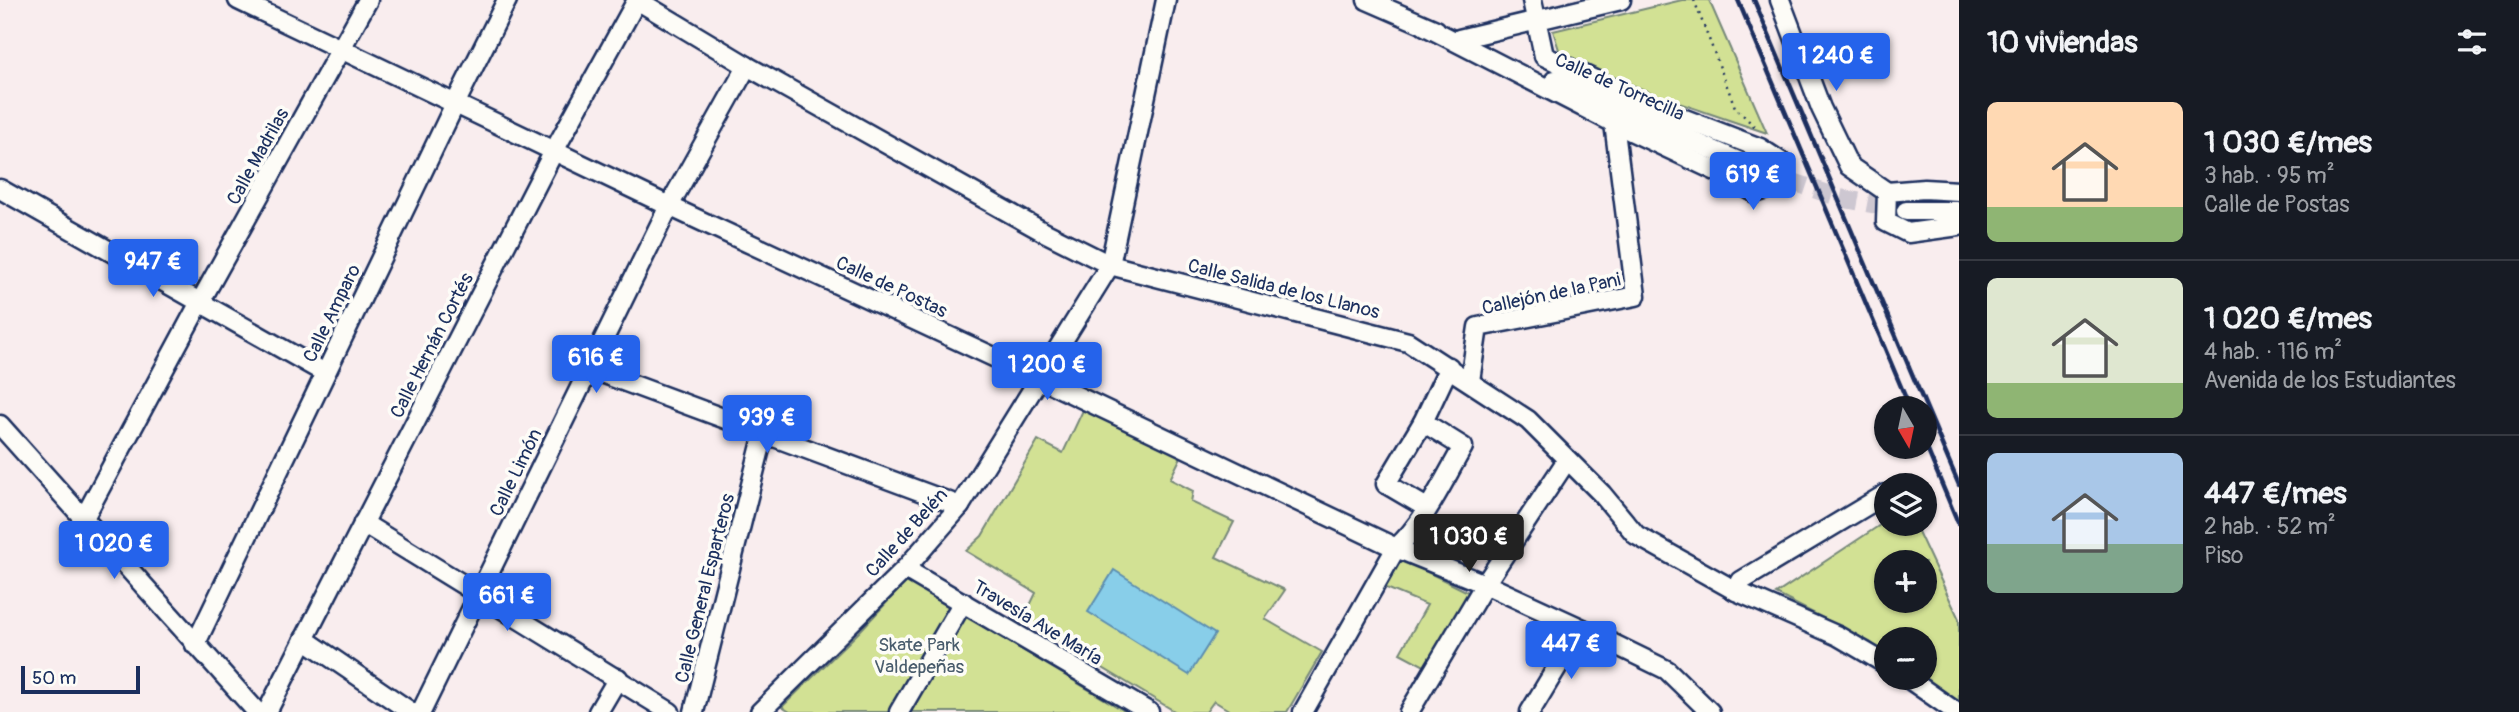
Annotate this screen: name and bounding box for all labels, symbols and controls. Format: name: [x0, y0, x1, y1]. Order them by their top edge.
icon: filters: [2453, 23, 2491, 61]
text: 10 viviendas: [1987, 24, 2138, 61]
pin: 1 240 €: [1771, 34, 1901, 93]
text: 1 240 €: [1798, 41, 1874, 70]
street label: Calle de Torrecilla: [1551, 48, 1688, 126]
street label: Calle Madrilas: [221, 103, 295, 209]
text: 1 030 €/mes: [2204, 124, 2372, 161]
icon: home: [2043, 130, 2127, 214]
pin: 619 €: [1704, 152, 1802, 212]
text: 619 €: [1726, 160, 1780, 189]
text: 3 hab. · 95 m²: [2204, 161, 2335, 190]
text: Calle de Postas: [2204, 190, 2350, 219]
pin: 947 €: [104, 240, 202, 299]
text: 947 €: [124, 247, 182, 276]
street label: Calle de Postas: [832, 251, 952, 323]
street label: Calle Salida de los Llanos: [1185, 254, 1383, 325]
street label: Calle Amparo: [298, 260, 366, 366]
street label: Calle Hernán Cortés: [385, 268, 479, 422]
street label: Callejón de la Pani: [1480, 268, 1623, 320]
text: 1 020 €/mes: [2204, 300, 2372, 337]
icon: home: [2043, 306, 2127, 390]
pin: 616 €: [547, 336, 645, 395]
text: 4 hab. · 116 m²: [2204, 337, 2342, 366]
pin: 1 200 €: [982, 342, 1112, 402]
text: 616 €: [568, 343, 624, 372]
text: 1 200 €: [1008, 350, 1086, 379]
text: Avenida de los Estudiantes: [2204, 366, 2456, 395]
pin: 939 €: [718, 396, 816, 455]
north arrow: [1874, 396, 1937, 458]
map controls: [1874, 396, 1937, 690]
text: 939 €: [739, 403, 795, 432]
street label: Calle Limón: [484, 425, 547, 520]
button: layers: [1874, 473, 1937, 536]
text: 447 €/mes: [2204, 475, 2347, 512]
icon: home: [2043, 481, 2127, 565]
street label: Calle de Belén: [860, 483, 953, 582]
street label: Calle General Esparteros: [670, 491, 740, 685]
text: 2 hab. · 52 m²: [2204, 512, 2336, 541]
pin: 1 030 €: [1404, 514, 1534, 574]
pin: 1 020 €: [49, 522, 179, 581]
text: 1 030 €: [1430, 522, 1508, 551]
text: 1 020 €: [75, 529, 153, 558]
text: Piso: [2204, 541, 2243, 570]
button: +: [1874, 550, 1937, 613]
pin: 661 €: [458, 574, 556, 633]
street label: Travesía Ave María: [968, 575, 1107, 671]
text: 661 €: [479, 581, 535, 610]
pin: 447 €: [1522, 622, 1620, 681]
button: −: [1874, 627, 1937, 690]
text: 447 €: [1541, 629, 1601, 658]
park label: Skate Park Valdepeñas: [874, 633, 965, 679]
scale bar: [21, 663, 140, 695]
text: 50 m: [32, 666, 76, 690]

